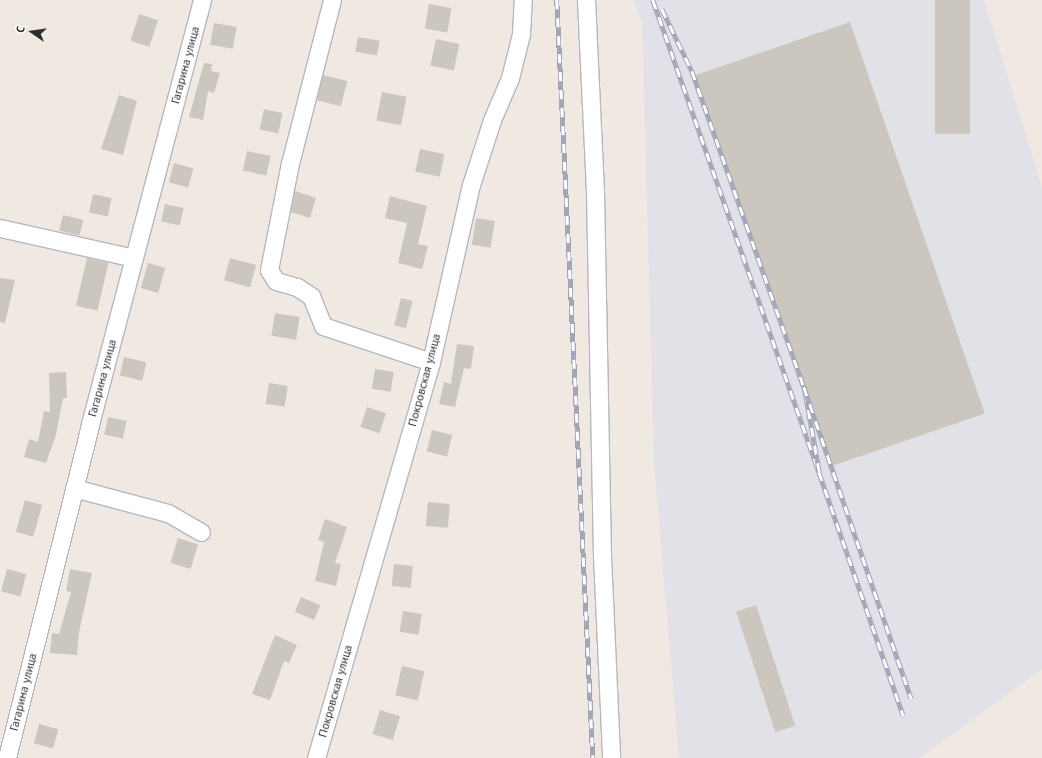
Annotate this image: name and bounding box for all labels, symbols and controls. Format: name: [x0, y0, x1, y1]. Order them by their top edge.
north arrow: [12, 12, 52, 52]
text: С: [13, 25, 28, 34]
street label: Гагарина улица: [168, 25, 202, 105]
street label: Покровская улица: [405, 332, 443, 428]
street label: Гагарина улица: [85, 338, 119, 418]
street label: Покровская улица: [315, 643, 355, 739]
street label: Гагарина улица: [6, 652, 40, 732]

